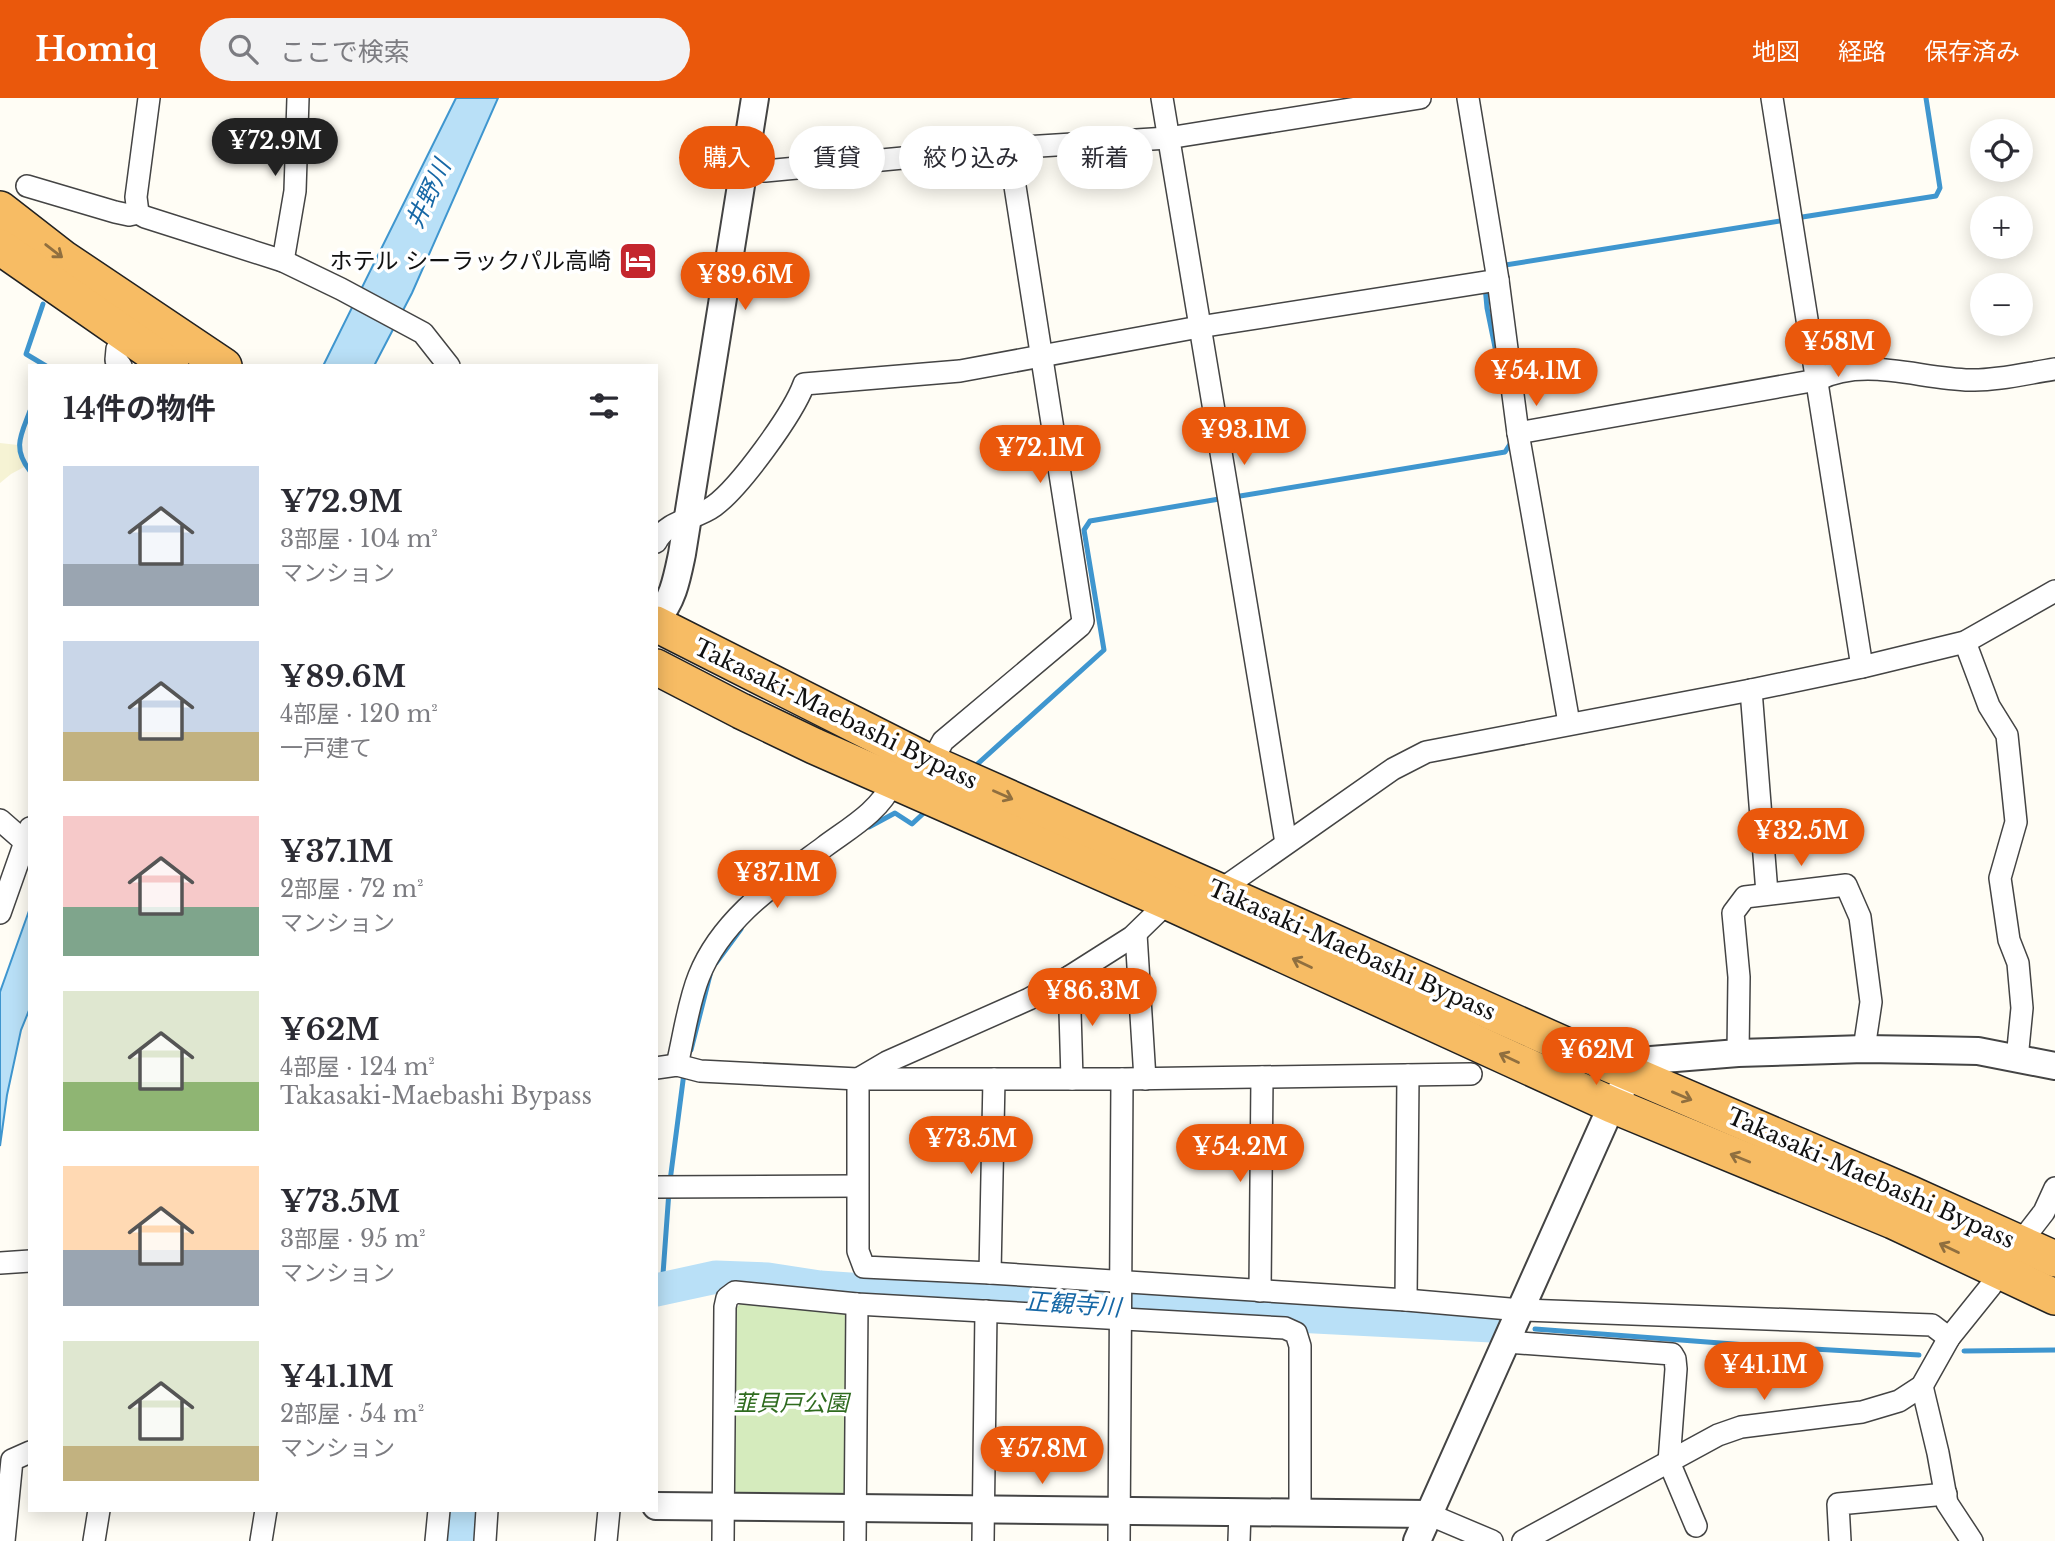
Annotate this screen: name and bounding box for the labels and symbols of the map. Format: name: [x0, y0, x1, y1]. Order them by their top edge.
pin: ¥72.9M: [218, 118, 332, 178]
water label: 井野川: [400, 153, 458, 233]
hotel icon: ホテル シーラックパル高崎: [617, 240, 659, 282]
one-way arrow: [44, 243, 62, 258]
place label: ホテル シーラックパル高崎: [330, 247, 611, 275]
pin: ¥89.6M: [688, 252, 802, 312]
pin: ¥58M: [1797, 320, 1879, 379]
pin: ¥54.1M: [1479, 348, 1593, 408]
pin: ¥93.1M: [1187, 408, 1301, 467]
pin: ¥72.1M: [983, 426, 1097, 485]
street label: Takasaki-Maebashi Bypass: [690, 633, 982, 795]
one-way arrow: [992, 789, 1013, 802]
pin: ¥32.5M: [1744, 808, 1858, 868]
pin: ¥37.1M: [720, 850, 834, 910]
street label: Takasaki-Maebashi Bypass: [1204, 874, 1500, 1026]
one-way arrow: [1292, 956, 1313, 969]
pin: ¥86.3M: [1035, 968, 1149, 1028]
pin: ¥62M: [1555, 1028, 1637, 1087]
one-way arrow: [1499, 1051, 1520, 1064]
one-way arrow: [1670, 1090, 1692, 1103]
street label: Takasaki-Maebashi Bypass: [1723, 1102, 2019, 1254]
pin: ¥73.5M: [914, 1116, 1028, 1176]
pin: ¥54.2M: [1183, 1124, 1297, 1184]
one-way arrow: [1730, 1150, 1751, 1163]
one-way arrow: [1939, 1241, 1960, 1254]
water label: 正観寺川: [1024, 1286, 1125, 1322]
pin: ¥41.1M: [1707, 1342, 1821, 1402]
park label: 韮貝戸公園: [734, 1389, 852, 1417]
pin: ¥57.8M: [985, 1426, 1099, 1486]

